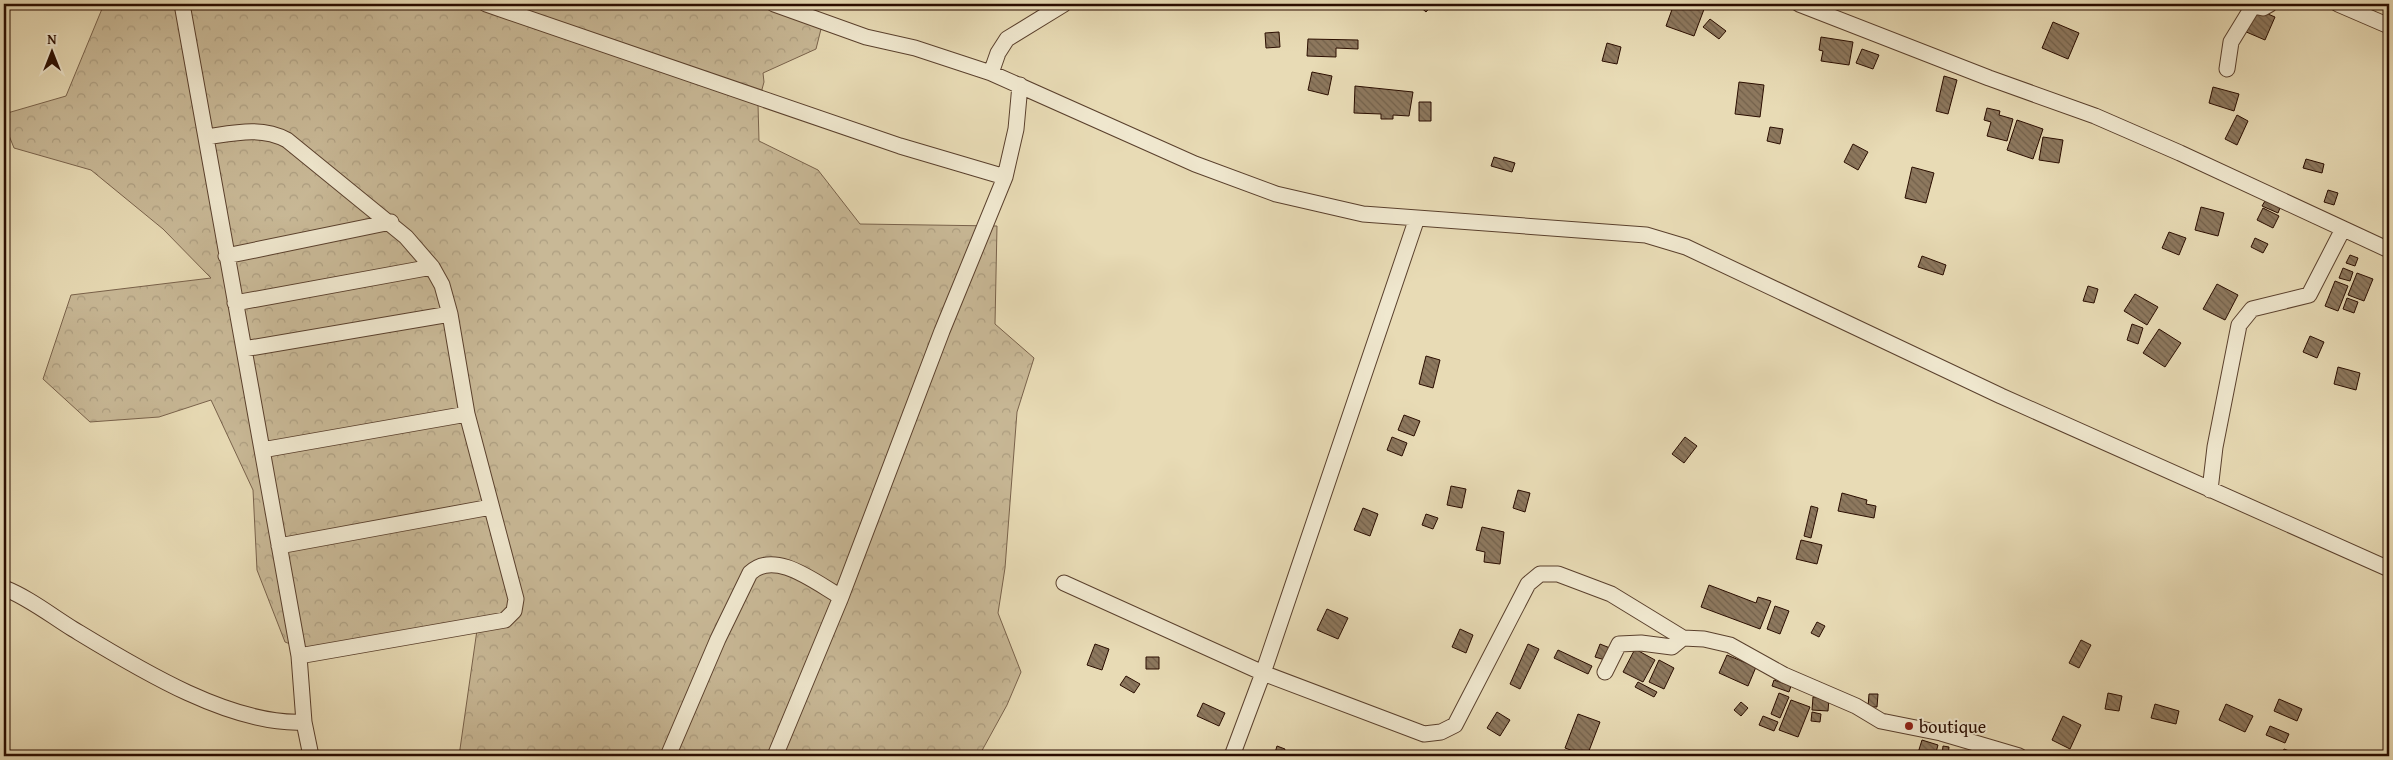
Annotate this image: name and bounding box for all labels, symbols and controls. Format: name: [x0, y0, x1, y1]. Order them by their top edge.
north arrow: [28, 28, 78, 78]
text: N: [47, 29, 57, 49]
place label: boutique: [1919, 713, 1986, 740]
marker: boutique: [1903, 720, 1915, 732]

